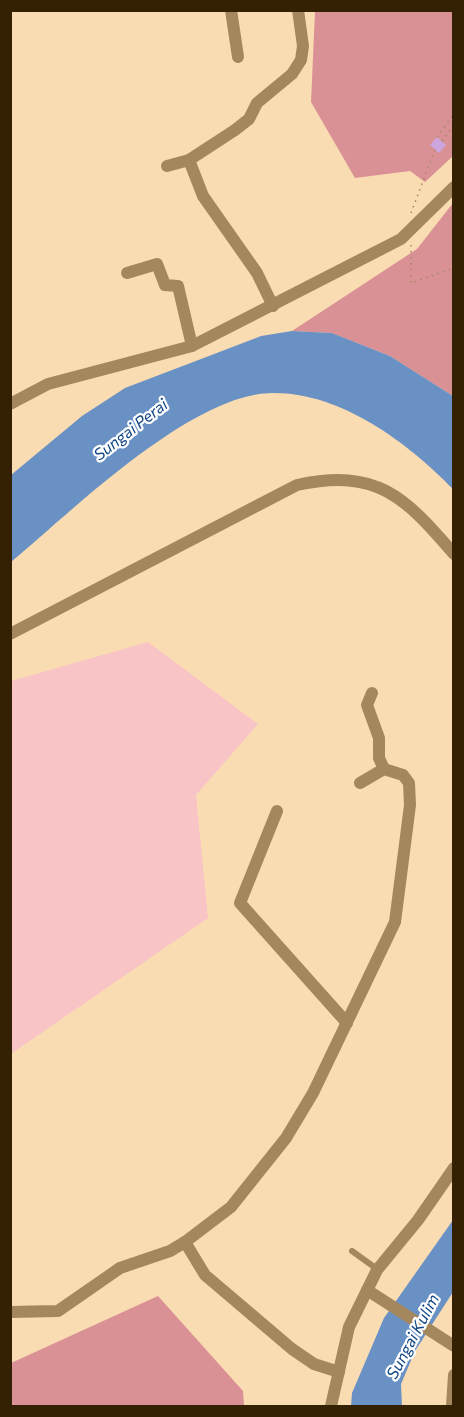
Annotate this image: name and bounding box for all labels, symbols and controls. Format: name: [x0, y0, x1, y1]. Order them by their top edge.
water label: Sungai Perai: [89, 394, 171, 464]
water label: Sungai Kulim: [382, 1290, 442, 1382]

